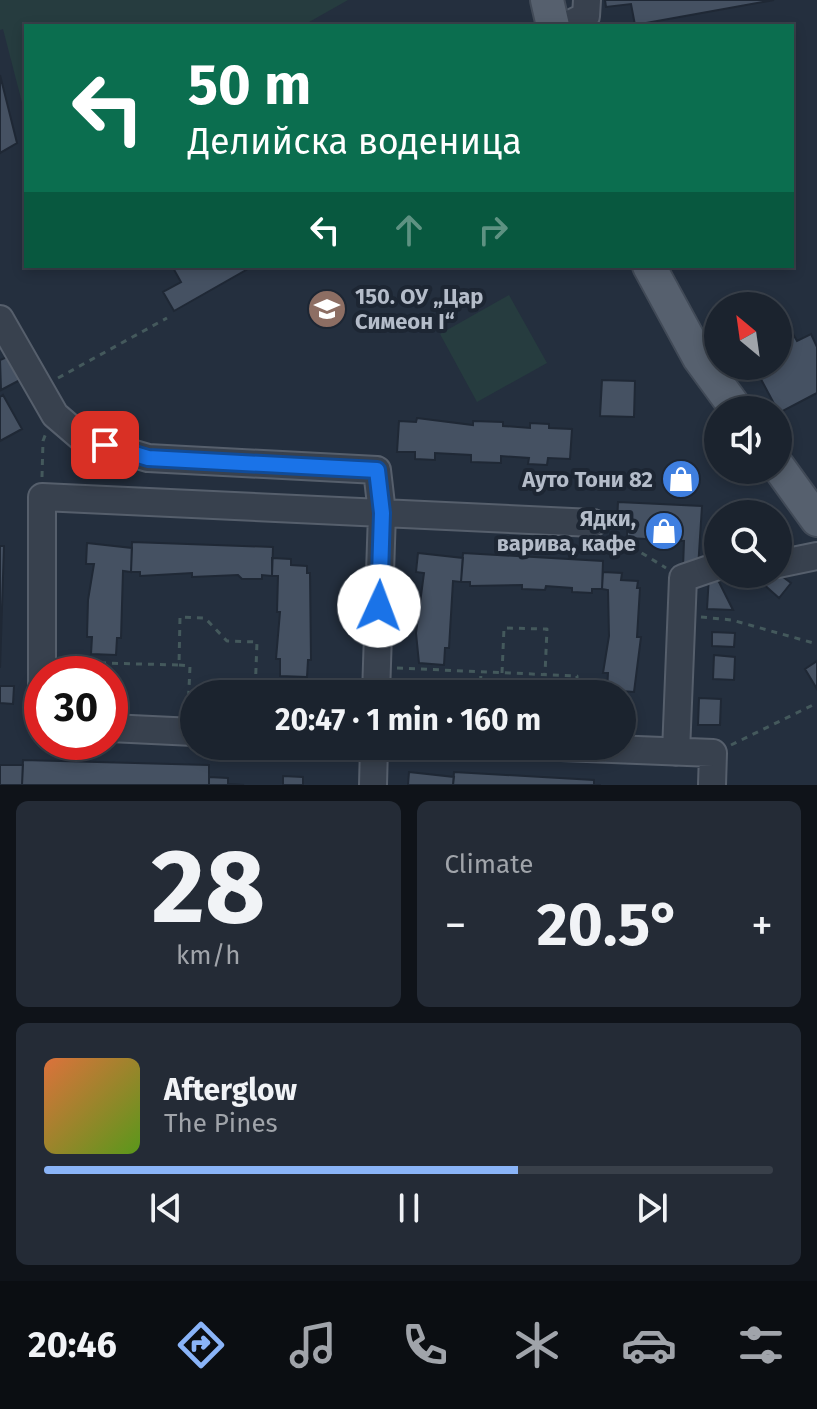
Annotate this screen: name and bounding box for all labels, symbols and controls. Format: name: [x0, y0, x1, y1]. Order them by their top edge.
text: 50 m: [188, 52, 311, 119]
icon: left: [56, 56, 160, 160]
text: Делийска воденица: [188, 120, 522, 164]
icon: left: [303, 208, 347, 252]
icon: ahead: [387, 208, 431, 252]
icon: right: [471, 208, 515, 252]
place label: 150. ОУ „Цар Симеон I“: [355, 283, 483, 335]
school or university icon: 150. ОУ „Цар Симеон I“: [306, 288, 348, 330]
north arrow: [704, 292, 792, 380]
map controls: [704, 292, 792, 588]
button: sound: [704, 396, 792, 484]
pin: [71, 411, 139, 479]
icon: arrive: [83, 423, 127, 467]
shop icon: Ауто Тони 82: [660, 458, 702, 500]
place label: Ауто Тони 82: [521, 466, 653, 493]
button: search: [704, 500, 792, 588]
place label: Ядки, варива, кафе: [497, 505, 636, 557]
shop icon: Ядки, варива, кафе: [643, 510, 685, 552]
position arrow: [337, 564, 421, 648]
speed limit sign: 30: [24, 656, 128, 760]
text: 20:47 · 1 min · 160 m: [275, 702, 541, 738]
text: 28: [151, 825, 265, 950]
text: Climate: [445, 849, 533, 880]
text: 20.5°: [537, 889, 681, 961]
text: −: [445, 899, 467, 952]
text: +: [751, 899, 773, 952]
text: km/h: [176, 940, 240, 971]
text: Afterglow: [164, 1072, 297, 1108]
text: The Pines: [164, 1108, 278, 1139]
icon: previous: [144, 1186, 188, 1230]
icon: pause: [387, 1186, 431, 1230]
icon: next: [630, 1186, 674, 1230]
icon: directions: [173, 1317, 229, 1373]
icon: music: [285, 1317, 341, 1373]
icon: phone: [397, 1317, 453, 1373]
icon: climate: [509, 1317, 565, 1373]
icon: car: [621, 1317, 677, 1373]
icon: filters: [733, 1317, 789, 1373]
text: 20:46: [28, 1323, 117, 1367]

